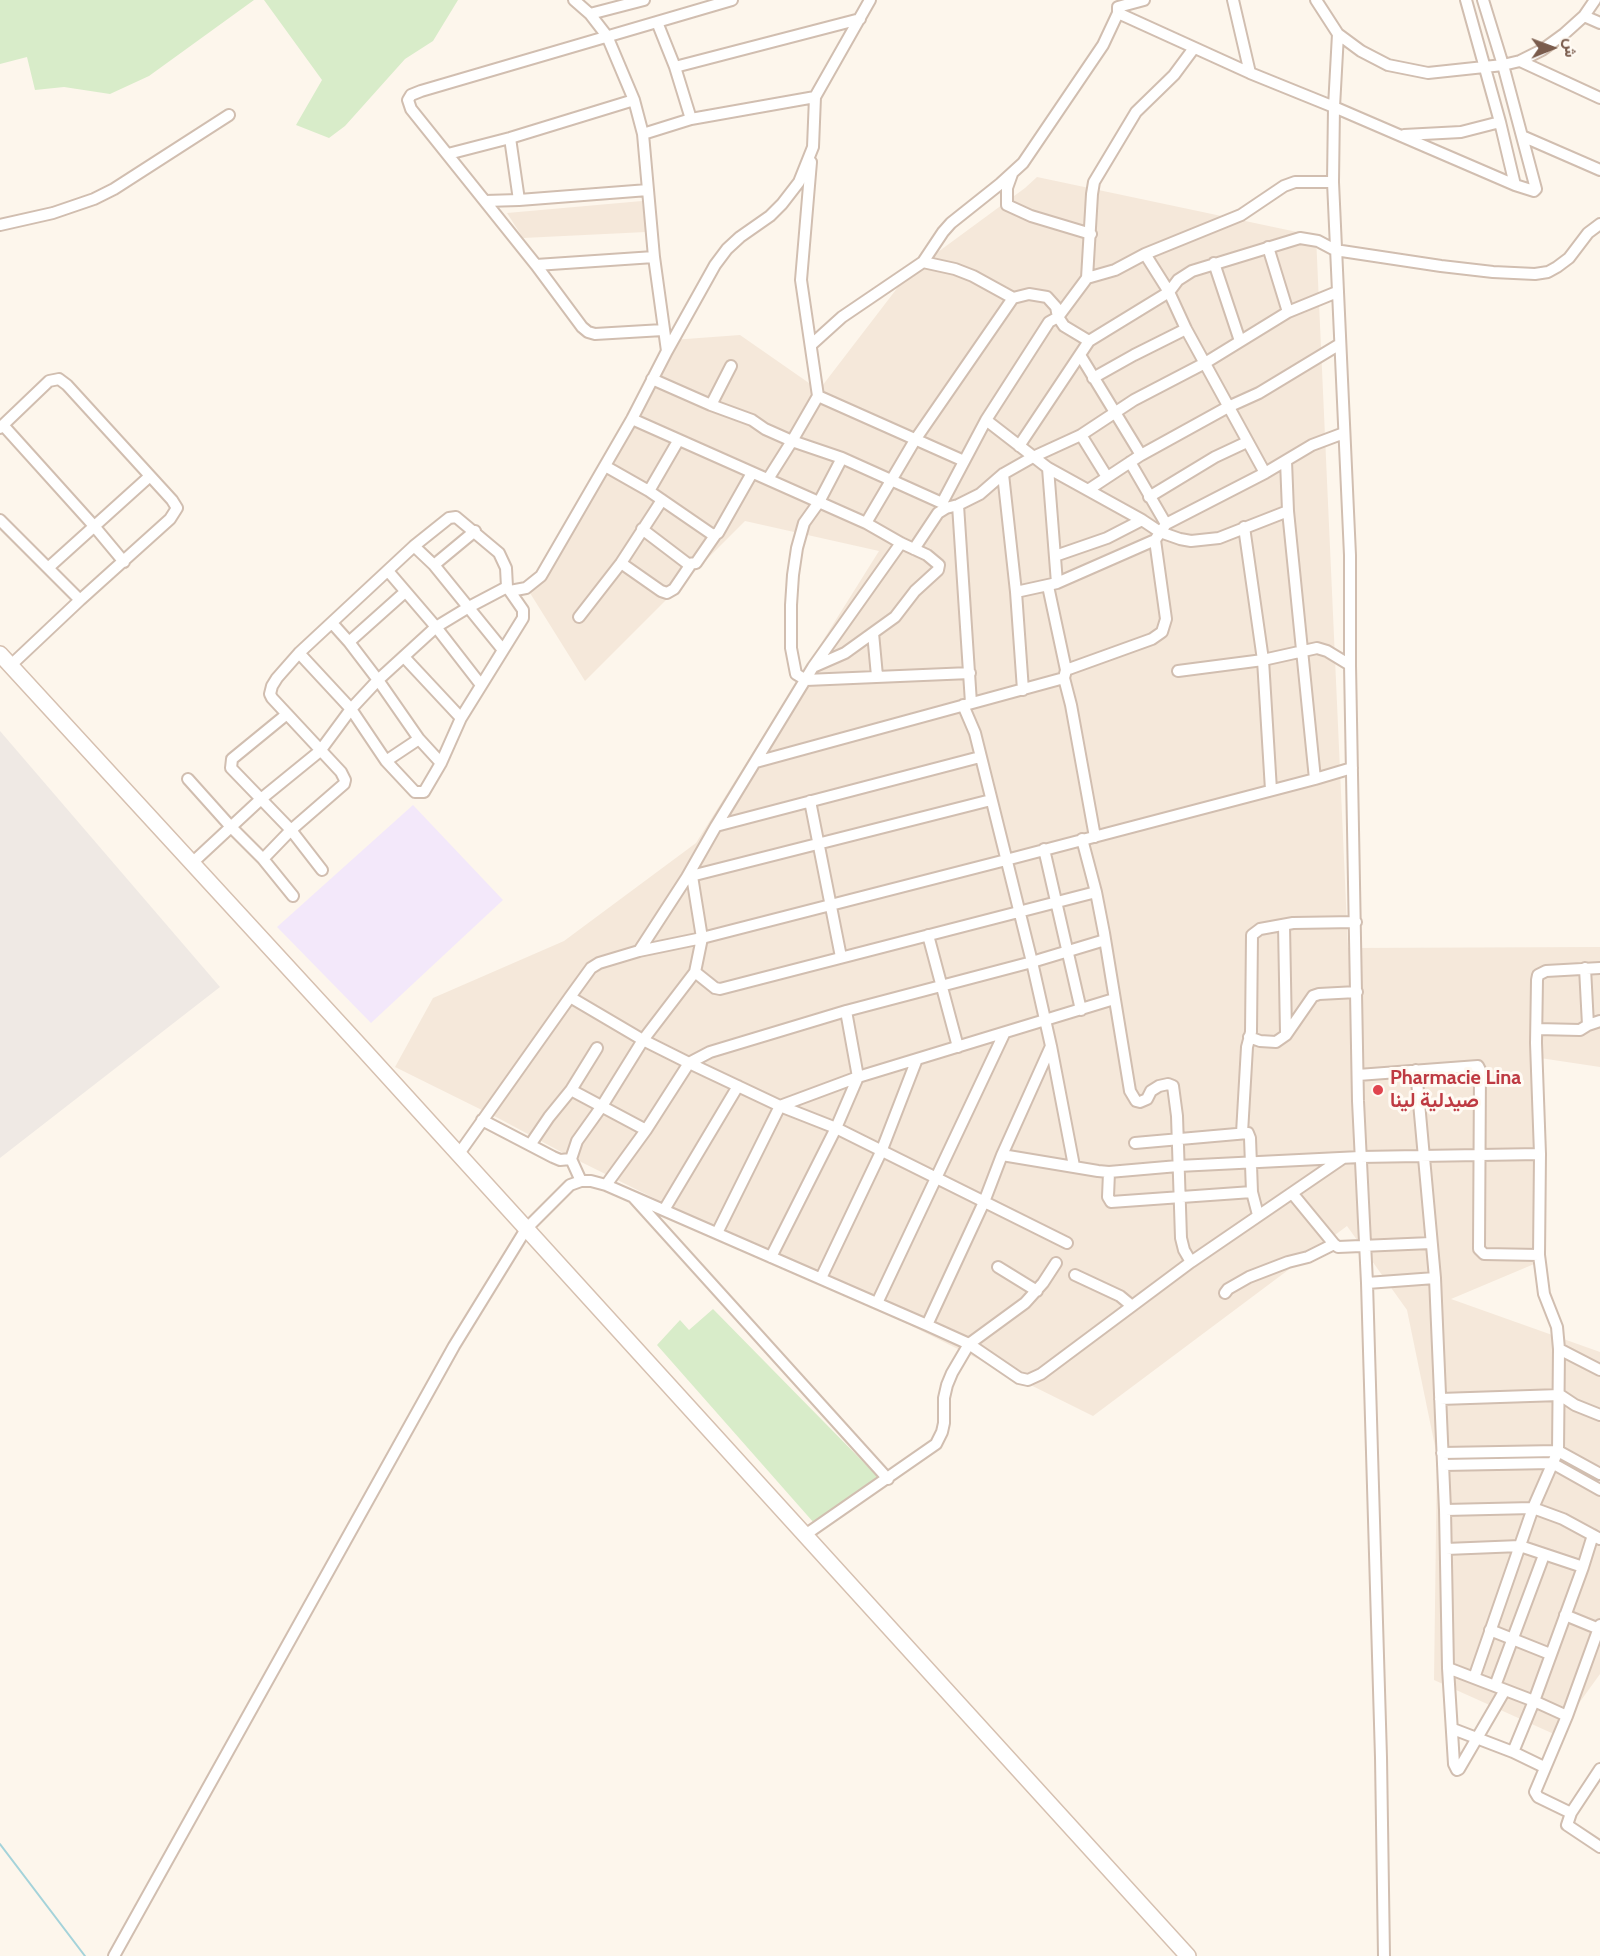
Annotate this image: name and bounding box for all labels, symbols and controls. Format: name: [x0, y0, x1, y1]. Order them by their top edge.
north arrow: [1522, 18, 1582, 78]
text: ش: [1561, 38, 1580, 57]
place label: Pharmacie Lina صيدلية لينا: [1390, 1066, 1521, 1113]
marker: Pharmacie Lina صيدلية لينا: [1371, 1083, 1385, 1097]

